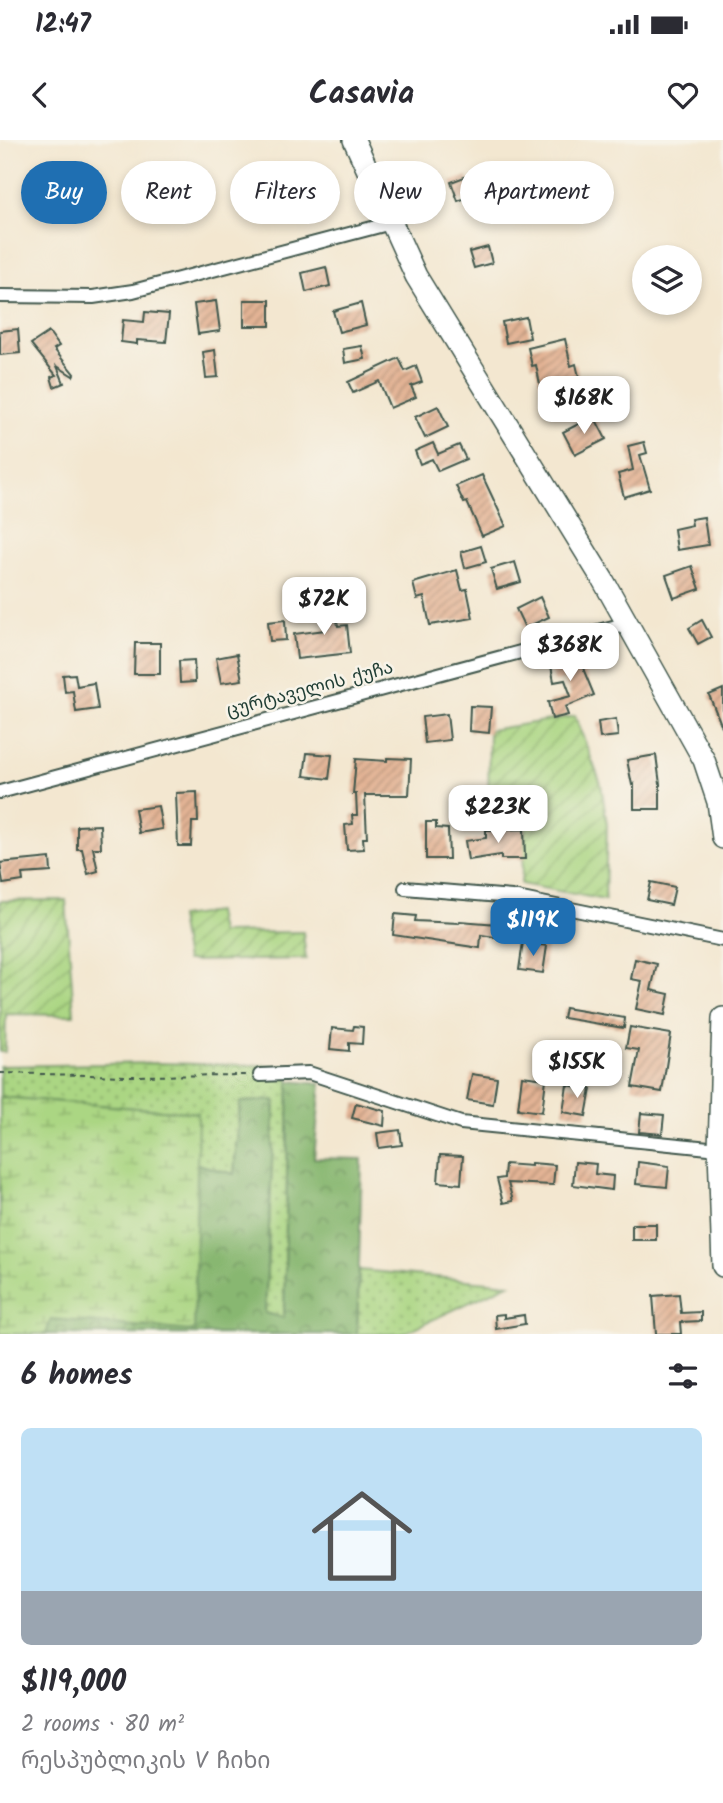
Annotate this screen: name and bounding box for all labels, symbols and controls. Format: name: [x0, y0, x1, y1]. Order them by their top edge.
text: 12:47: [35, 4, 91, 46]
text: Casavia: [309, 69, 414, 120]
icon: back: [21, 76, 59, 114]
icon: heart: [664, 76, 702, 114]
chip: Buy: [21, 161, 107, 224]
chip: Rent: [121, 161, 216, 224]
chip: Filters: [230, 161, 340, 224]
chip: New: [354, 161, 446, 224]
chip: Apartment: [460, 161, 614, 224]
map controls: [632, 245, 702, 315]
button: layers: [632, 245, 702, 315]
pin: $168K: [535, 376, 633, 436]
text: $168K: [554, 381, 614, 417]
pin: $72K: [283, 578, 365, 637]
text: $72K: [298, 582, 350, 618]
pin: $368K: [521, 624, 619, 683]
text: $368K: [537, 628, 603, 664]
street label: ცურტაველის ქუჩა: [223, 654, 397, 726]
pin: $223K: [449, 786, 547, 845]
text: $223K: [465, 790, 531, 826]
pin: $119K: [484, 898, 582, 958]
text: $119K: [507, 903, 560, 939]
pin: $155K: [528, 1040, 626, 1100]
text: $155K: [548, 1045, 606, 1081]
text: 6 homes: [21, 1352, 133, 1400]
icon: filters: [664, 1357, 702, 1395]
icon: home: [299, 1473, 425, 1599]
text: $119,000: [21, 1659, 126, 1707]
text: 2 rooms · 80 m²: [21, 1707, 184, 1743]
text: რესპუბლიკის V ჩიხი: [21, 1744, 271, 1780]

